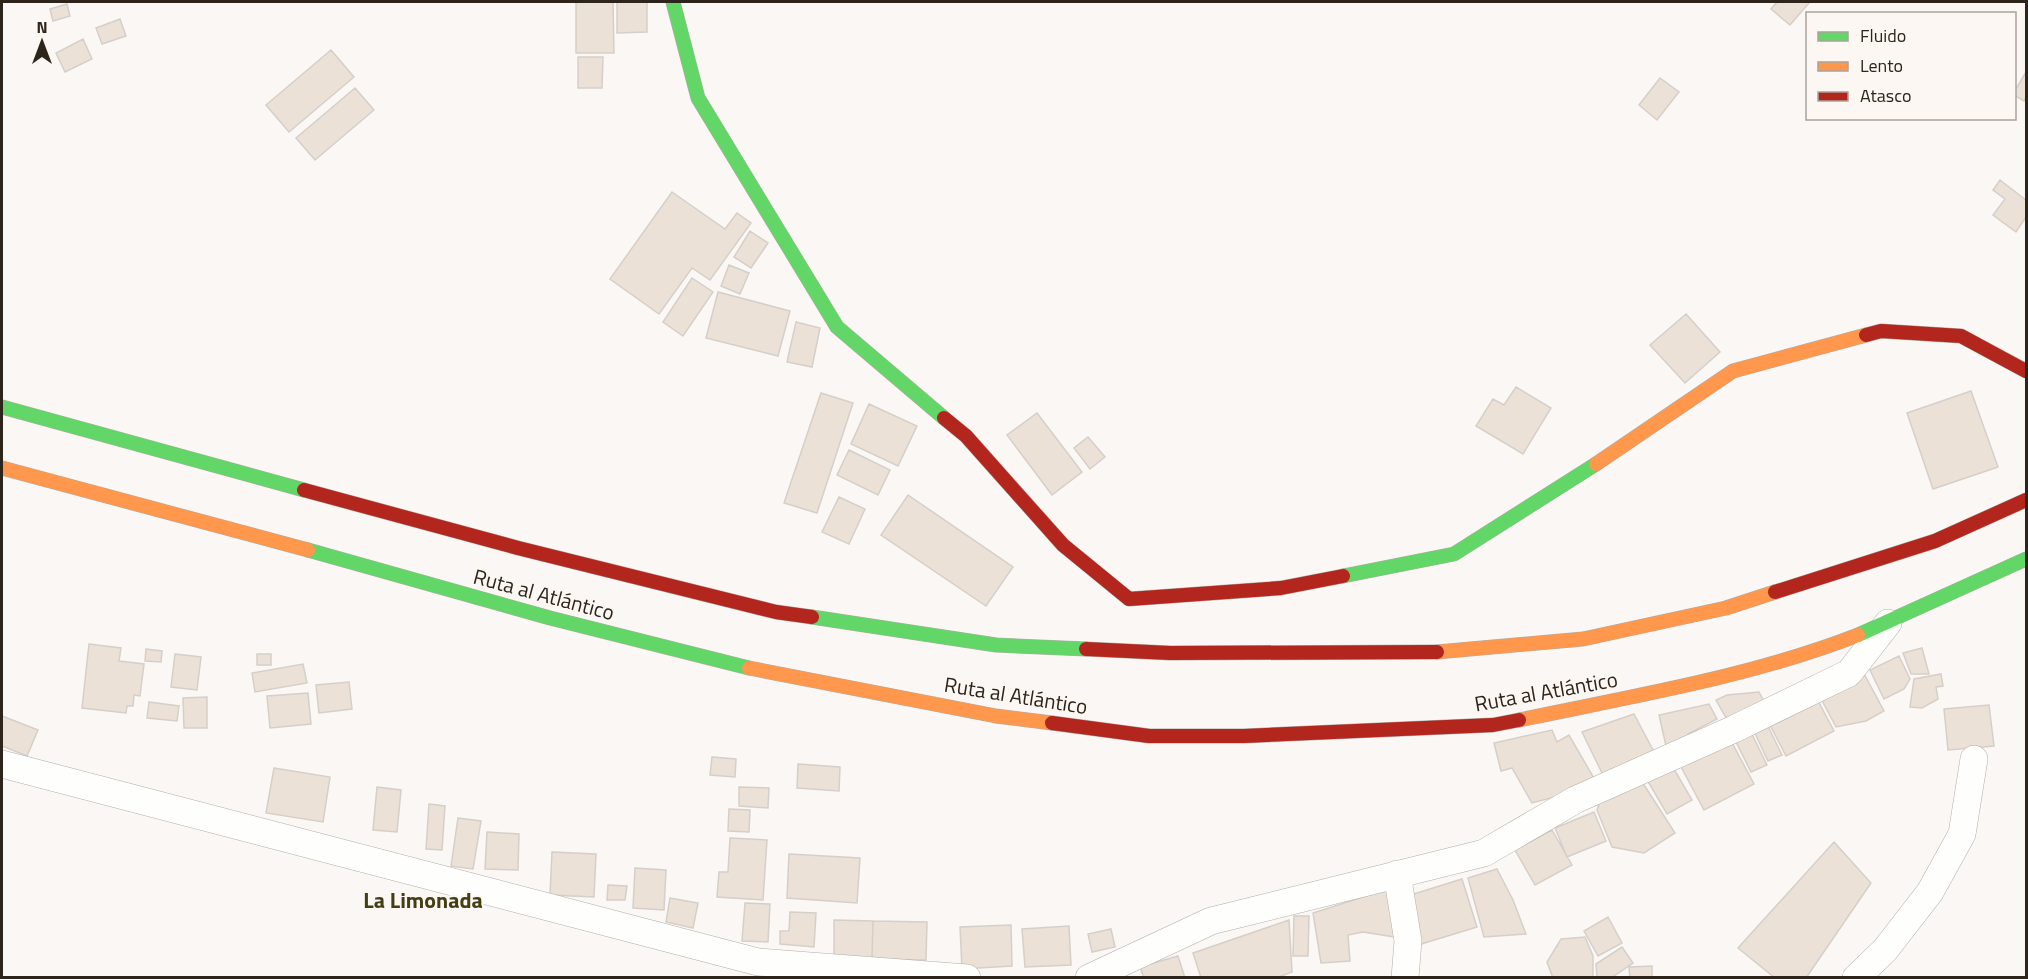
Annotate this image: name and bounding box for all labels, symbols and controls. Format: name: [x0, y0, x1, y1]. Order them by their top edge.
north arrow: [12, 12, 72, 72]
legend: [1806, 12, 2016, 120]
text: N: [36, 15, 48, 39]
text: Fluido: [1860, 22, 1906, 49]
text: Lento: [1860, 52, 1903, 79]
text: Atasco: [1860, 82, 1911, 109]
street label: Ruta al Atlántico: [470, 560, 618, 628]
street label: Ruta al Atlántico: [1472, 663, 1620, 719]
street label: Ruta al Atlántico: [942, 668, 1090, 722]
district label: La Limonada: [363, 883, 483, 917]

